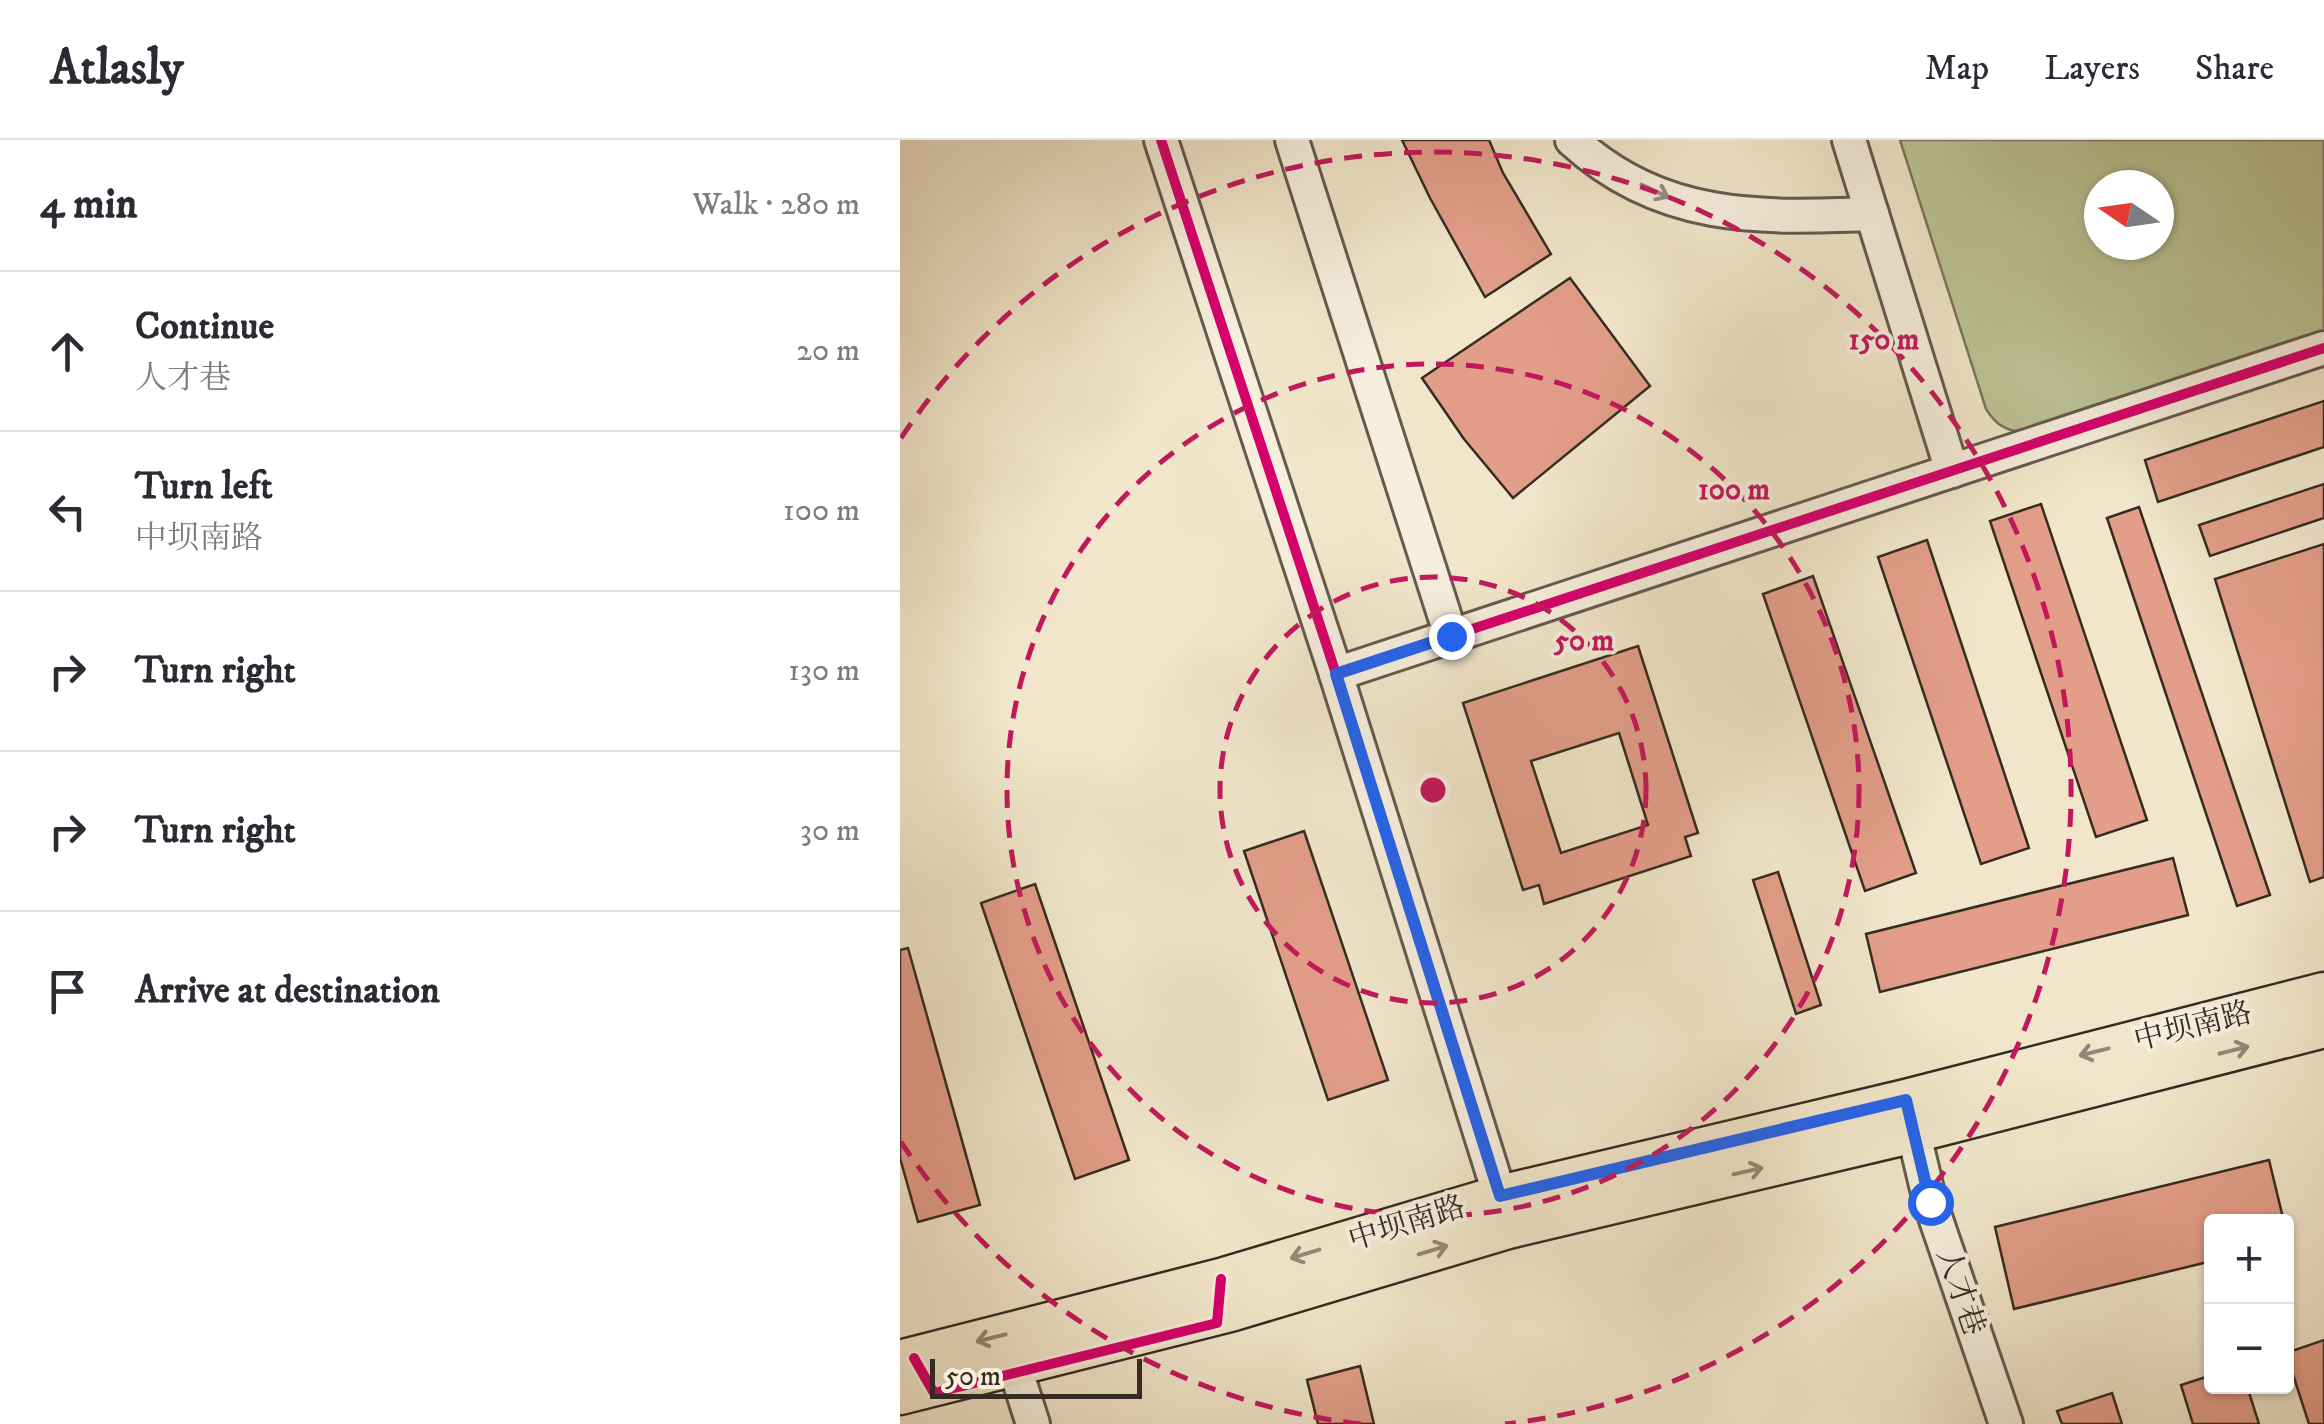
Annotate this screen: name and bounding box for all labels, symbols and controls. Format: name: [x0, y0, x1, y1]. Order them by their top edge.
text: Atlasly: [50, 39, 183, 99]
text: Map: [1925, 47, 1989, 91]
text: Layers: [2044, 47, 2140, 91]
text: Share: [2195, 47, 2274, 91]
north arrow: [2084, 170, 2174, 260]
text: 4 min: [40, 179, 138, 231]
one-way arrow: [1639, 183, 1670, 201]
text: Walk · 280 m: [692, 185, 860, 225]
text: Continue: [135, 303, 274, 351]
text: 150 m: [1849, 322, 1920, 359]
icon: ahead: [40, 324, 95, 379]
text: 20 m: [796, 331, 860, 371]
text: 人才巷: [135, 359, 231, 399]
text: Turn left: [135, 463, 273, 511]
text: 100 m: [1698, 472, 1771, 509]
icon: left: [40, 484, 95, 539]
text: 100 m: [783, 491, 860, 531]
text: 中坝南路: [135, 519, 263, 559]
route end: [1429, 614, 1475, 660]
text: 50 m: [1553, 623, 1614, 660]
icon: right: [40, 644, 95, 699]
text: Turn right: [135, 647, 296, 695]
text: 130 m: [788, 651, 860, 691]
centre of rings: [1415, 772, 1451, 808]
icon: right: [40, 804, 95, 859]
text: Turn right: [135, 807, 296, 855]
text: 30 m: [800, 811, 860, 851]
icon: arrive: [40, 964, 95, 1019]
text: Arrive at destination: [135, 967, 440, 1015]
street label: 中坝南路: [2130, 995, 2256, 1059]
one-way arrow: [2217, 1040, 2249, 1059]
one-way arrow: [2079, 1043, 2110, 1062]
one-way arrow: [1731, 1161, 1763, 1179]
route start: [1908, 1180, 1954, 1226]
street label: 中坝南路: [1344, 1189, 1470, 1259]
map controls: [2204, 1214, 2294, 1394]
button: +: [2204, 1214, 2294, 1304]
one-way arrow: [1417, 1240, 1448, 1258]
street label: 人才巷: [1928, 1243, 1992, 1341]
one-way arrow: [1289, 1246, 1321, 1264]
button: −: [2204, 1304, 2294, 1394]
one-way arrow: [976, 1330, 1007, 1349]
scale bar: [930, 1354, 1142, 1398]
text: 50 m: [945, 1359, 1001, 1394]

